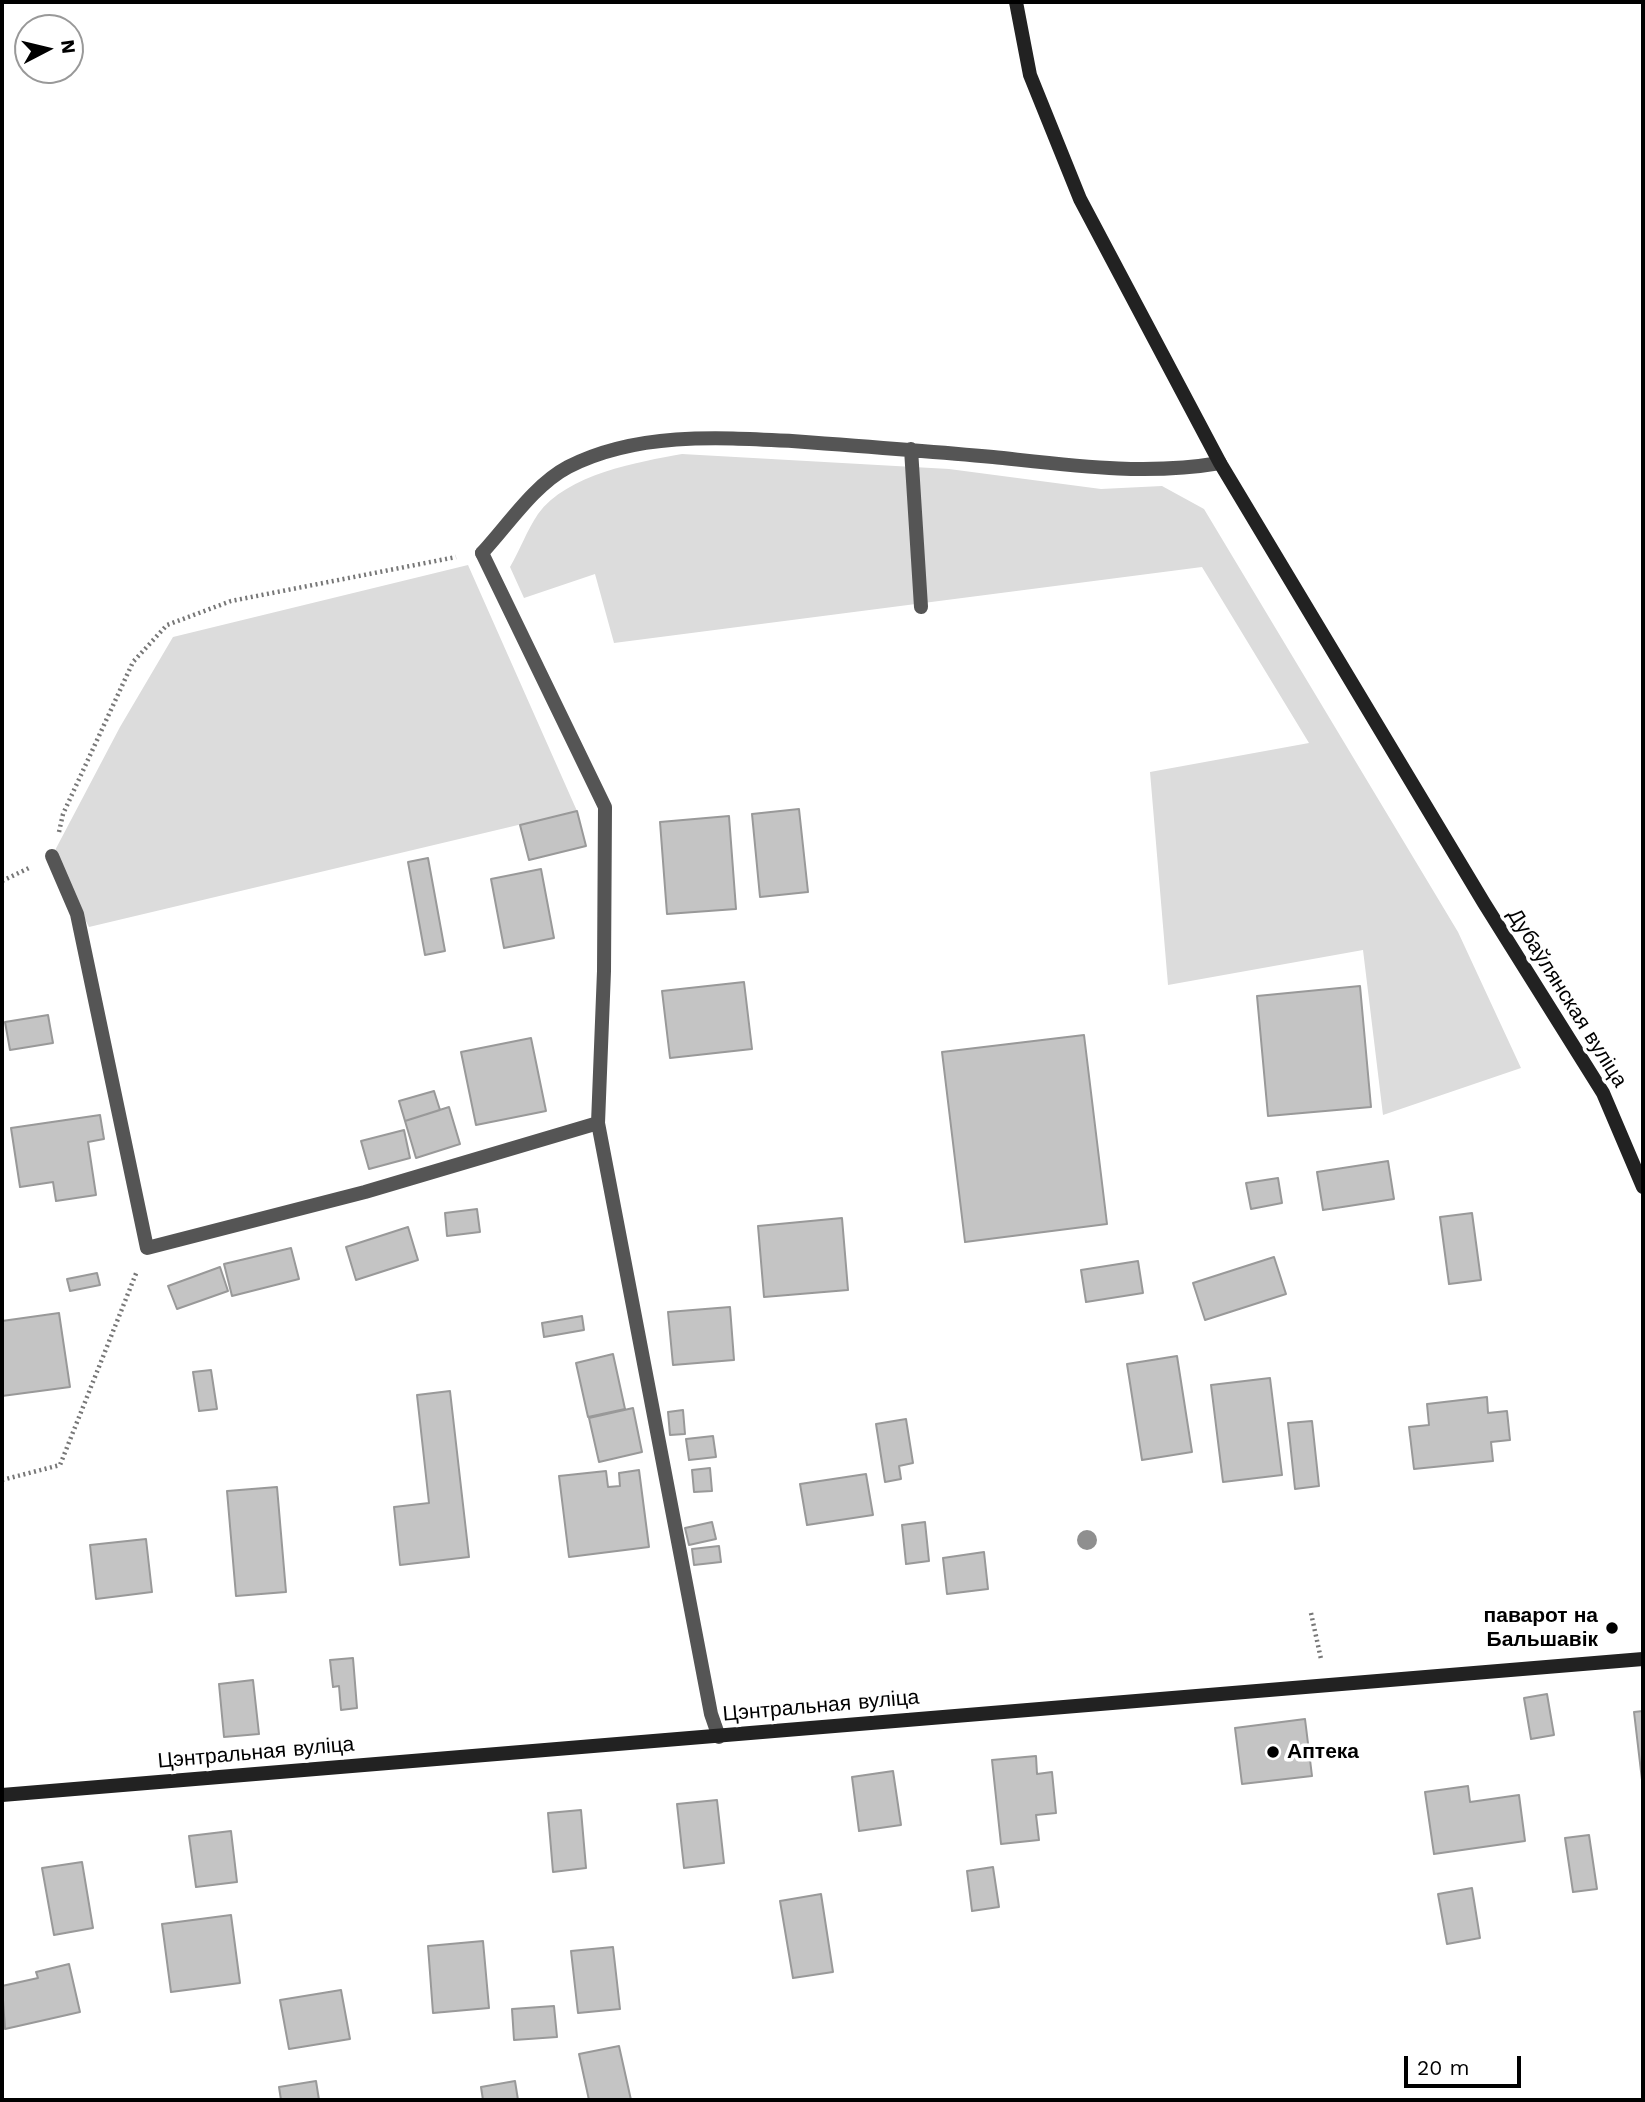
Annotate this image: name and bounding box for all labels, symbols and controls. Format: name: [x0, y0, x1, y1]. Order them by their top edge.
north arrow: [14, 14, 84, 84]
text: N: [56, 38, 81, 55]
street label: Дубаўлянская вуліца: [1502, 904, 1632, 1092]
place label: паварот на Бальшавік: [1484, 1603, 1598, 1653]
marker: паварот на Бальшавік: [1604, 1620, 1620, 1636]
street label: Цэнтральная вуліца: [722, 1685, 920, 1727]
street label: Цэнтральная вуліца: [157, 1732, 355, 1774]
place label: Аптека: [1287, 1739, 1359, 1765]
marker: Аптека: [1265, 1744, 1281, 1760]
scale bar: [1407, 2042, 1524, 2086]
text: 20 m: [1417, 2055, 1469, 2080]

